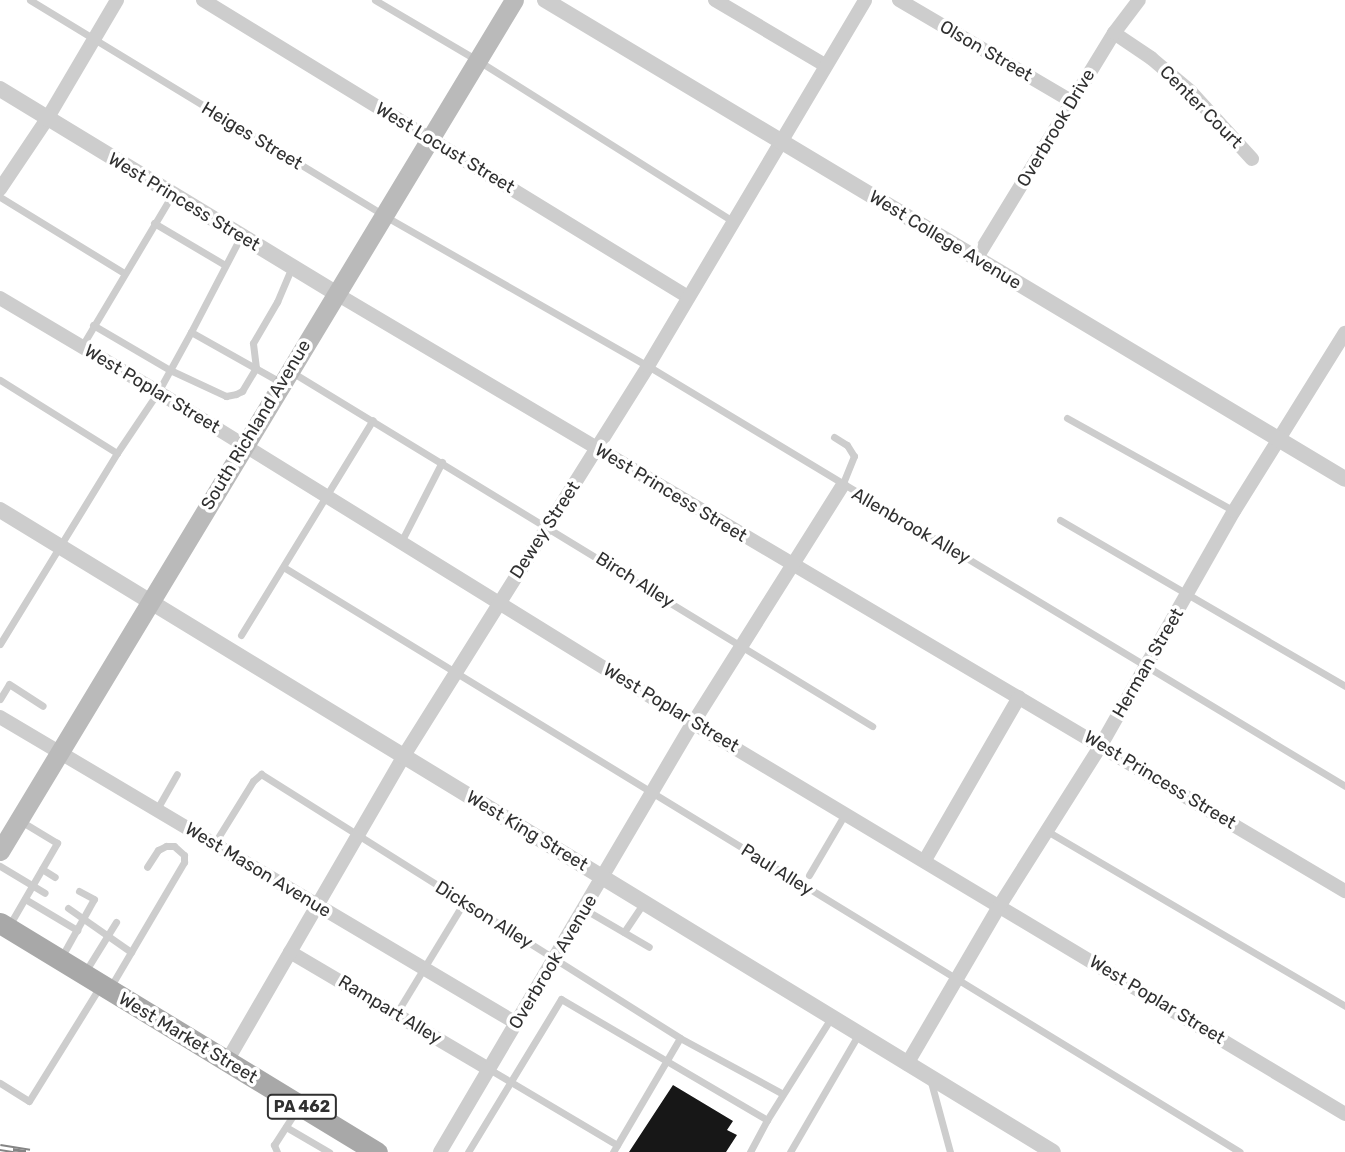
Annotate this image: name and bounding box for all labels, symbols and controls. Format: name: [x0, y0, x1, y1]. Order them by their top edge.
street label: Olson Street: [936, 16, 1036, 86]
street label: Center Court: [1155, 61, 1247, 153]
street label: Overbrook Drive: [1012, 65, 1100, 191]
street label: Heiges Street: [198, 97, 306, 175]
street label: West Locust Street: [372, 98, 518, 198]
street label: West Princess Street: [104, 148, 264, 256]
street label: West College Avenue: [865, 186, 1025, 294]
street label: South Richland Avenue: [196, 336, 316, 514]
street label: West Poplar Street: [80, 340, 224, 438]
street label: West Princess Street: [591, 439, 751, 547]
street label: Dewey Street: [505, 477, 585, 583]
street label: Allenbrook Alley: [848, 483, 974, 569]
street label: Birch Alley: [592, 547, 678, 613]
street label: Herman Street: [1108, 604, 1188, 722]
street label: West Poplar Street: [599, 659, 743, 757]
street label: West Princess Street: [1080, 726, 1240, 834]
street label: West King Street: [462, 786, 592, 876]
street label: West Mason Avenue: [181, 818, 335, 922]
street label: Paul Alley: [737, 839, 817, 901]
street label: Dickson Alley: [431, 876, 537, 954]
street label: Overbrook Avenue: [504, 891, 602, 1033]
street label: West Poplar Street: [1085, 951, 1229, 1049]
street label: Rampart Alley: [334, 971, 446, 1049]
street label: West Market Street: [115, 988, 261, 1088]
road number: PA 462: [265, 1094, 339, 1120]

